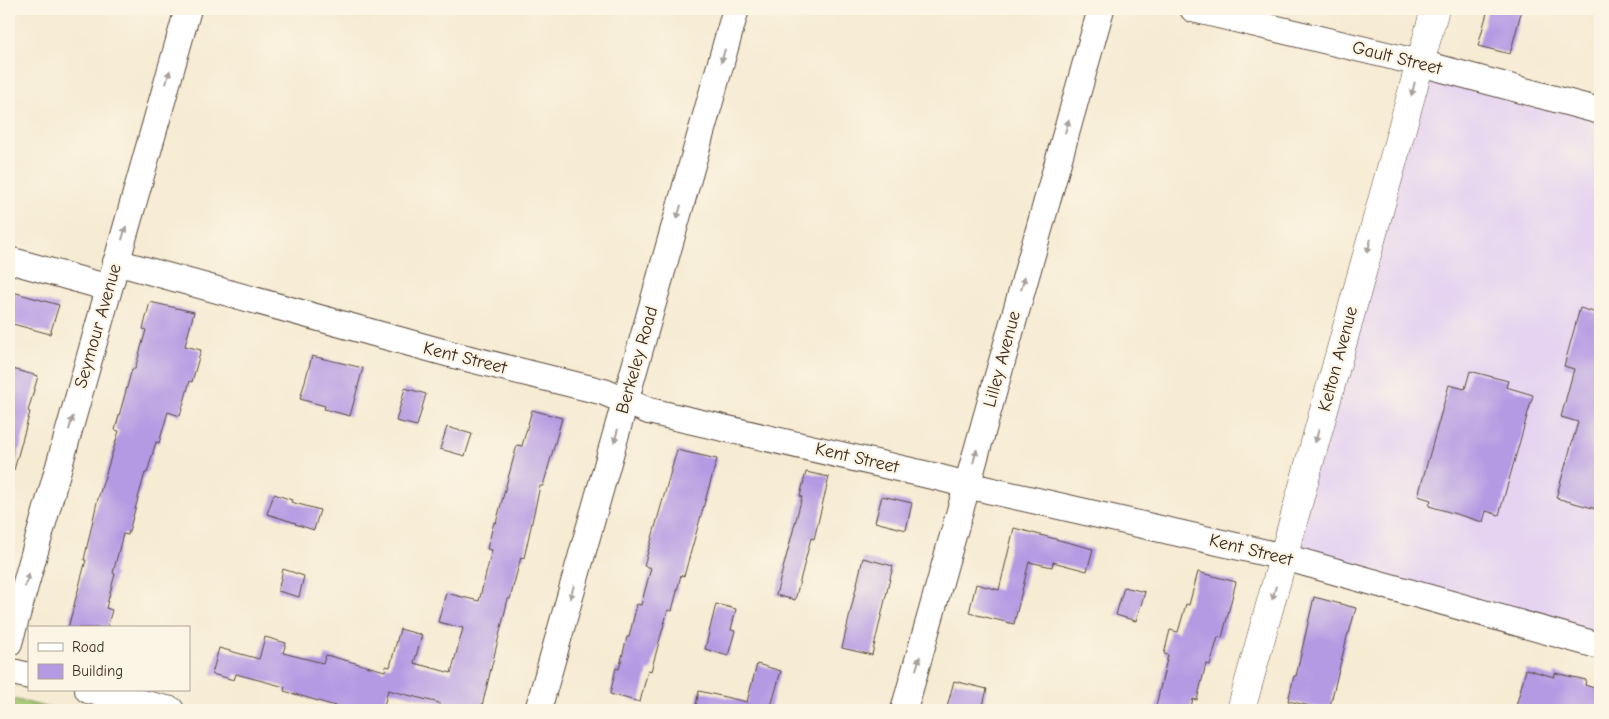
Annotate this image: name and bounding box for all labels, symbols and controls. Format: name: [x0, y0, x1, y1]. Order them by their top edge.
street label: Gault Street: [1350, 37, 1445, 79]
one-way arrow: [718, 48, 726, 63]
one-way arrow: [165, 69, 173, 84]
one-way arrow: [1408, 82, 1416, 97]
one-way arrow: [1064, 119, 1072, 134]
one-way arrow: [674, 205, 682, 220]
one-way arrow: [121, 226, 129, 241]
one-way arrow: [1365, 239, 1373, 254]
street label: Seymour Avenue: [70, 261, 126, 391]
one-way arrow: [1019, 275, 1027, 290]
street label: Berkeley Road: [612, 304, 662, 416]
street label: Kelton Avenue: [1314, 304, 1362, 414]
street label: Lilley Avenue: [979, 309, 1025, 409]
street label: Kent Street: [421, 337, 510, 379]
one-way arrow: [67, 416, 75, 431]
one-way arrow: [612, 428, 620, 444]
one-way arrow: [1313, 429, 1321, 444]
street label: Kent Street: [813, 438, 902, 478]
one-way arrow: [972, 449, 980, 464]
street label: Kent Street: [1207, 529, 1296, 571]
one-way arrow: [23, 572, 31, 587]
one-way arrow: [567, 585, 575, 600]
one-way arrow: [1269, 586, 1277, 601]
legend: [28, 626, 190, 692]
text: Road: [72, 638, 104, 656]
one-way arrow: [914, 656, 922, 671]
text: Building: [72, 662, 123, 680]

